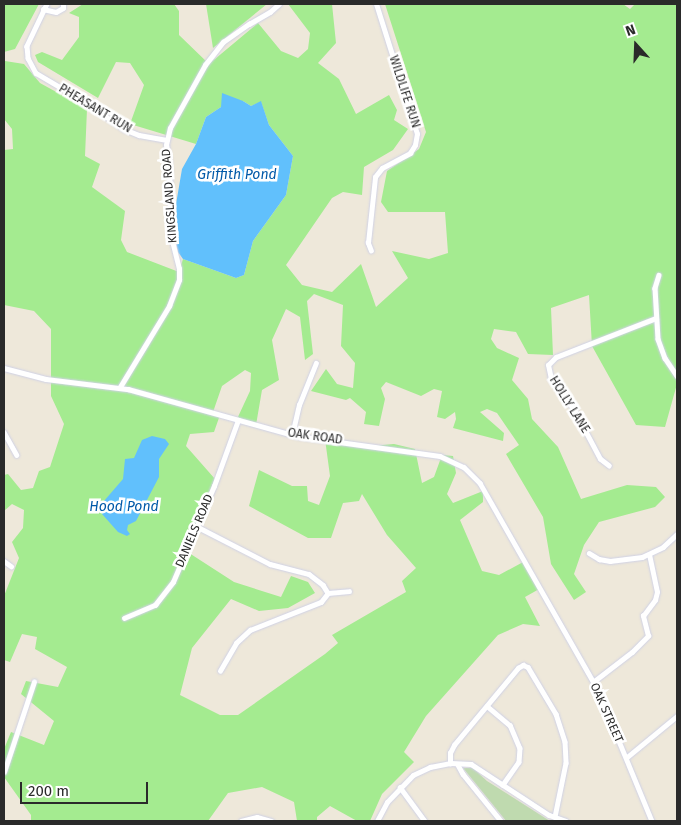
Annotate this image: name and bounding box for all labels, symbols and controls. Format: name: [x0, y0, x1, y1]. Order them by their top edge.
north arrow: [611, 20, 661, 70]
text: N: [623, 21, 638, 40]
street label: WILDLIFE RUN: [385, 54, 423, 130]
street label: PHEASANT RUN: [56, 82, 134, 136]
street label: KINGSLAND ROAD: [160, 148, 180, 244]
water label: Griffith Pond: [197, 167, 277, 183]
street label: HOLLY LANE: [546, 374, 592, 436]
street label: OAK ROAD: [287, 426, 343, 448]
street label: DANIELS ROAD: [173, 492, 217, 570]
water label: Hood Pond: [89, 499, 159, 515]
street label: OAK STREET: [586, 681, 626, 745]
scale bar: [22, 772, 150, 804]
text: 200 m: [28, 782, 69, 800]

